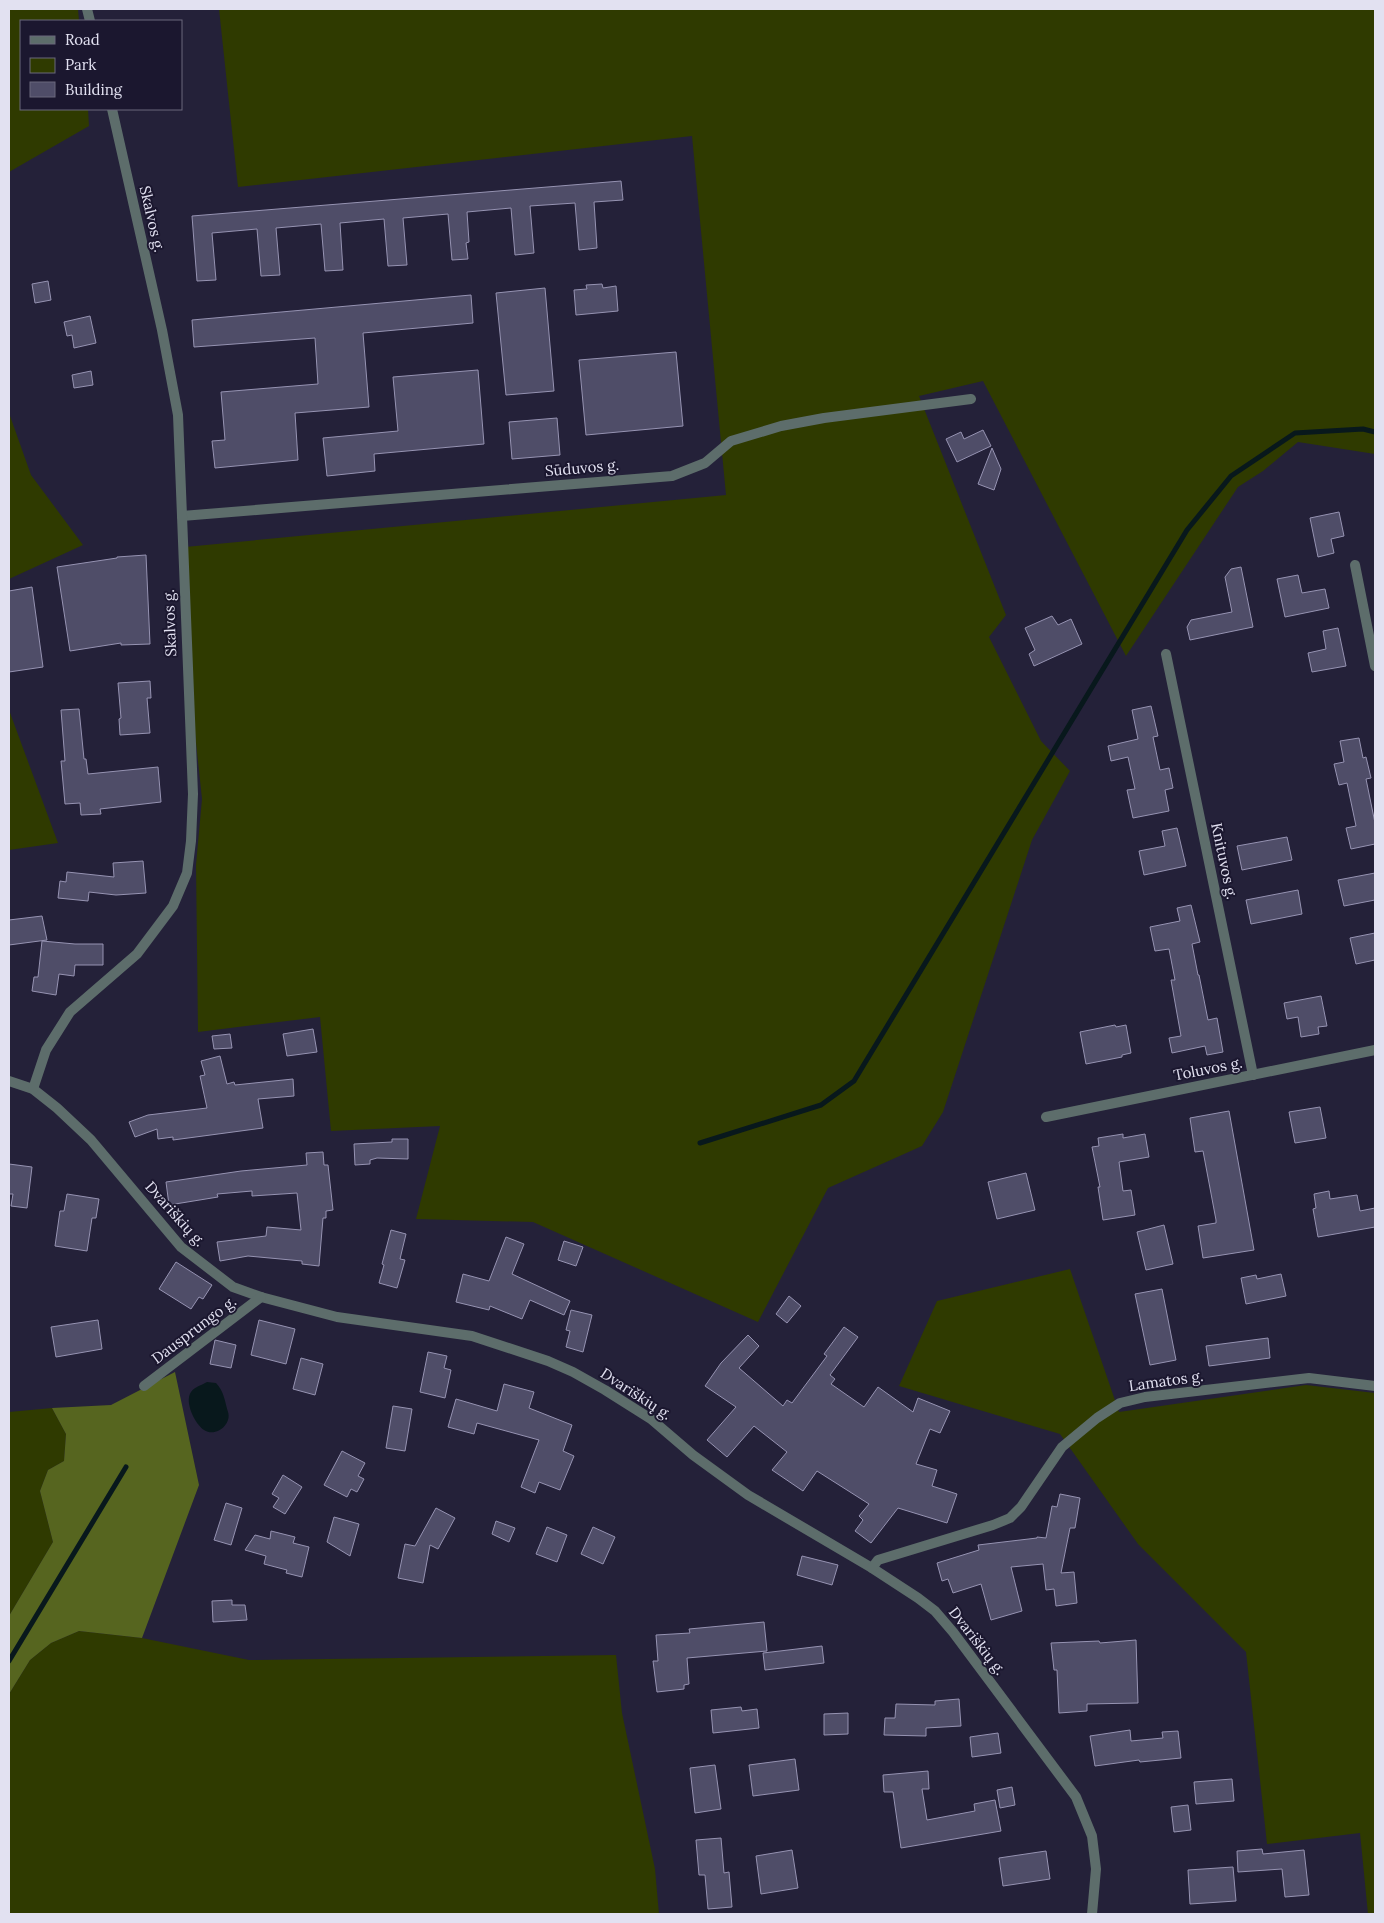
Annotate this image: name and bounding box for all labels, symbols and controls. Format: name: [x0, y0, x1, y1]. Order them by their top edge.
legend: [20, 20, 182, 110]
text: Road: [65, 30, 100, 49]
text: Park: [65, 55, 96, 74]
text: Building: [65, 80, 123, 99]
street label: Skalvos g.: [136, 184, 169, 254]
street label: Sūduvos g.: [544, 455, 620, 480]
street label: Skalvos g.: [159, 589, 180, 657]
street label: Knituvos g.: [1207, 821, 1242, 901]
street label: Toluvos g.: [1172, 1053, 1244, 1084]
street label: Dvariškių g.: [141, 1177, 210, 1250]
street label: Dausprungo g.: [148, 1292, 240, 1368]
street label: Dvariškių g.: [597, 1364, 675, 1424]
street label: Lamatos g.: [1127, 1366, 1205, 1395]
street label: Dvariškių g.: [945, 1603, 1010, 1679]

